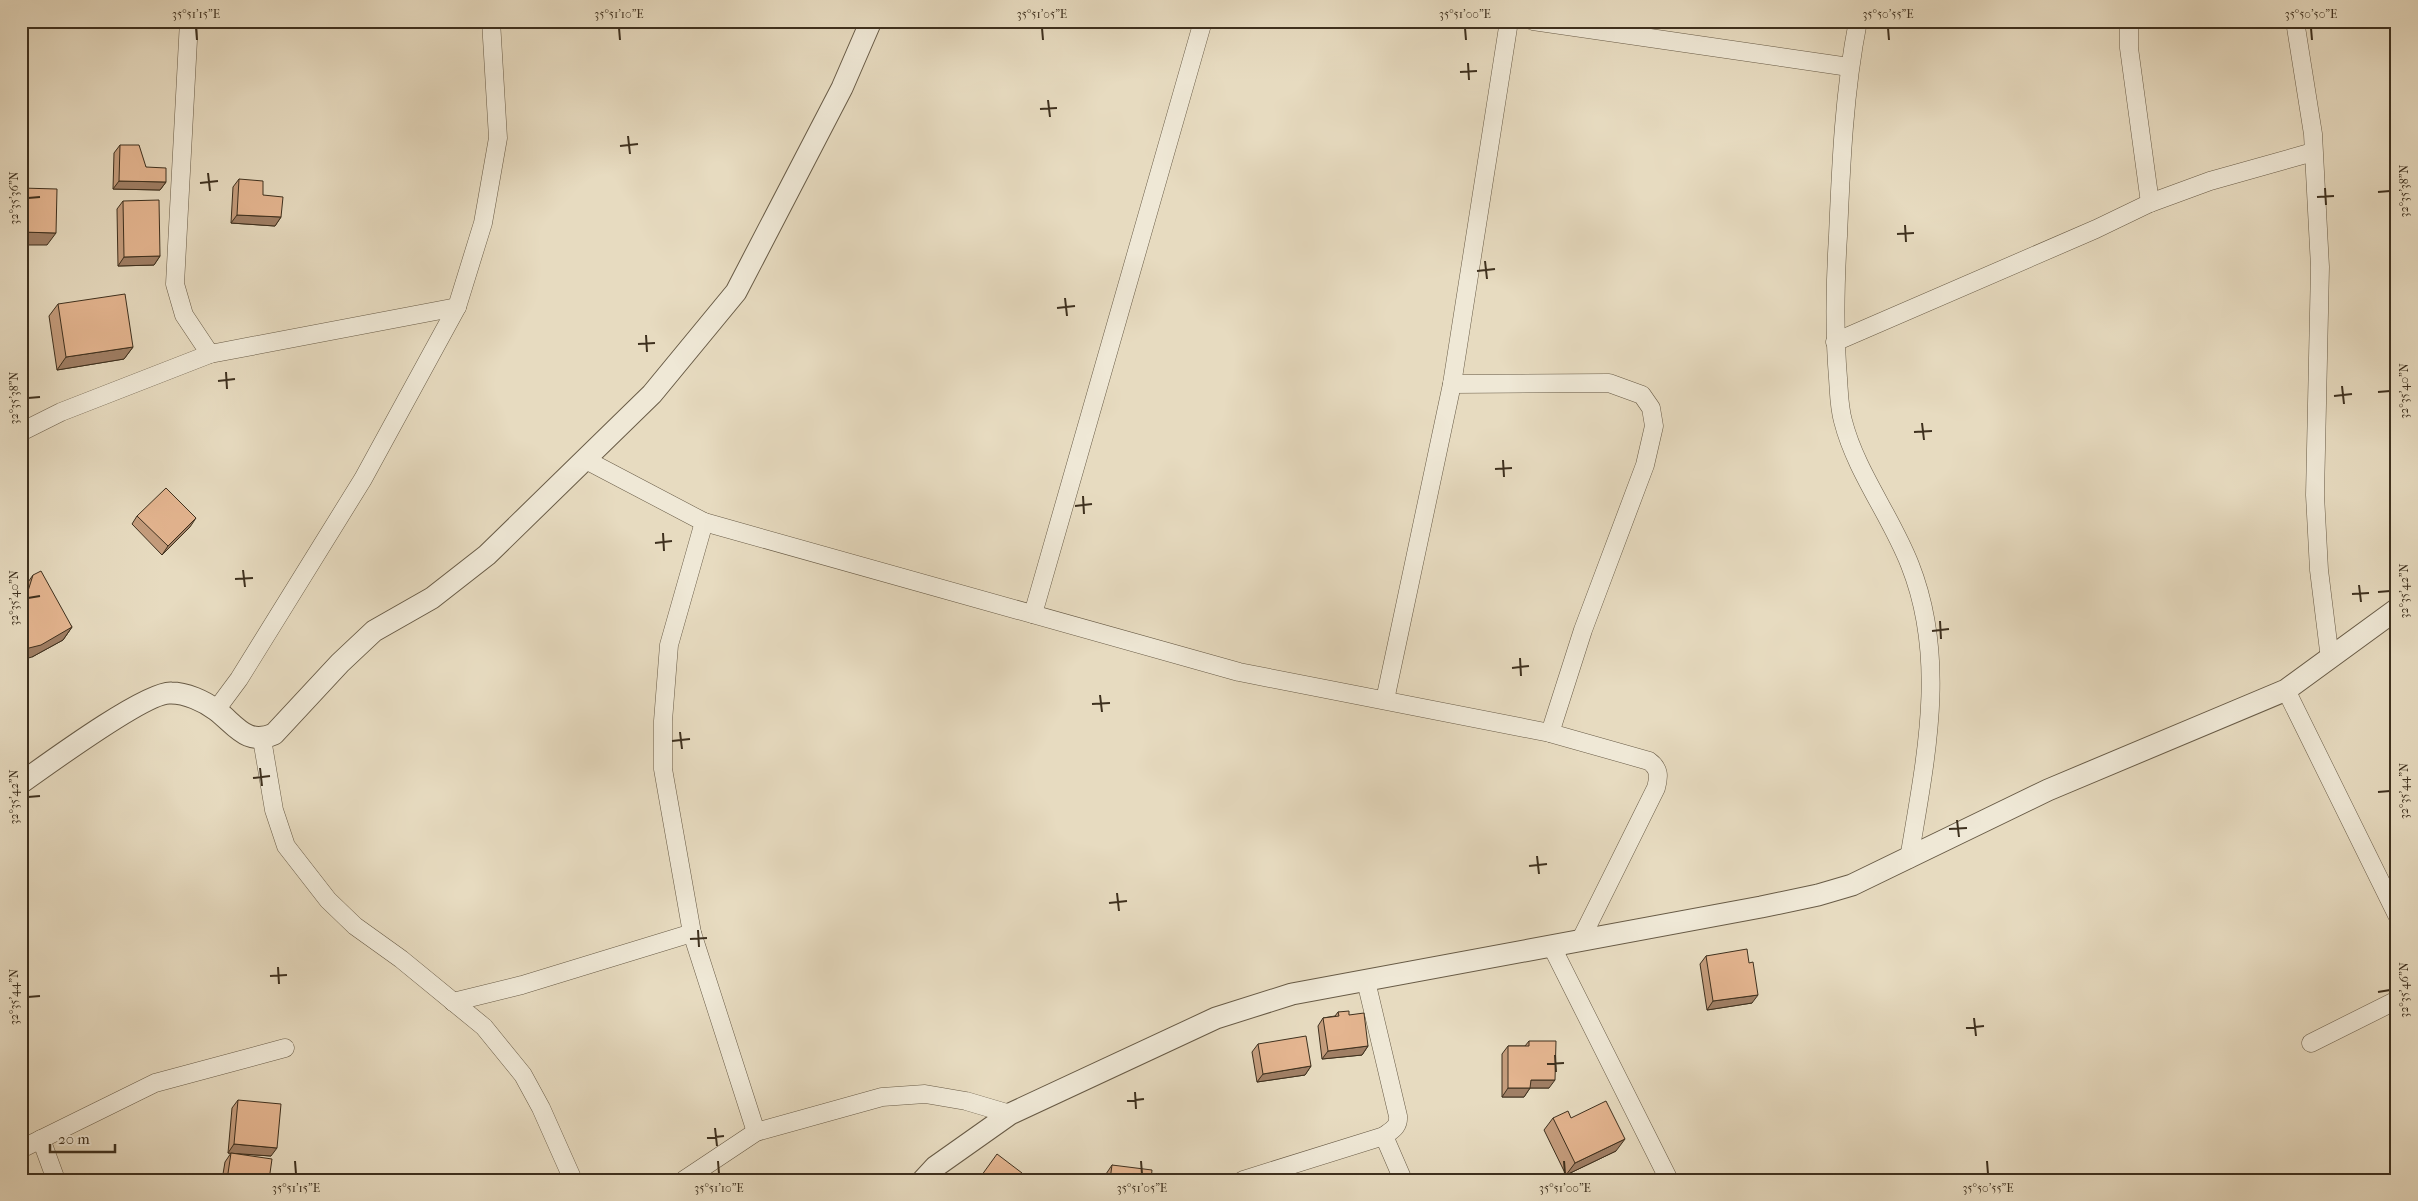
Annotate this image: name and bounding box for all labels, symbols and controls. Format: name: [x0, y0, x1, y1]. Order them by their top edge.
text: 35°51'15"E: [172, 7, 220, 21]
text: 35°51'10"E: [594, 7, 644, 21]
text: 35°51'05"E: [1017, 7, 1067, 21]
text: 35°51'00"E: [1439, 7, 1491, 21]
text: 35°50'55"E: [1862, 7, 1914, 21]
text: 35°50'50"E: [2285, 7, 2337, 21]
text: 32°35'38"N: [2397, 165, 2411, 217]
text: 32°35'36"N: [7, 171, 21, 225]
text: 32°35'40"N: [2397, 363, 2411, 419]
text: 32°35'38"N: [7, 372, 21, 424]
text: 32°35'42"N: [2397, 563, 2411, 619]
text: 32°35'40"N: [7, 570, 21, 626]
text: 32°35'44"N: [2397, 763, 2411, 819]
text: 32°35'42"N: [7, 769, 21, 825]
text: 32°35'46"N: [2397, 962, 2411, 1018]
text: 32°35'44"N: [7, 969, 21, 1025]
scale bar: [50, 1121, 115, 1153]
text: 20 m: [58, 1130, 90, 1148]
text: 35°51'15"E: [272, 1181, 320, 1195]
text: 35°51'10"E: [694, 1181, 744, 1195]
text: 35°51'05"E: [1117, 1181, 1167, 1195]
text: 35°51'00"E: [1539, 1181, 1591, 1195]
text: 35°50'55"E: [1962, 1181, 2014, 1195]

